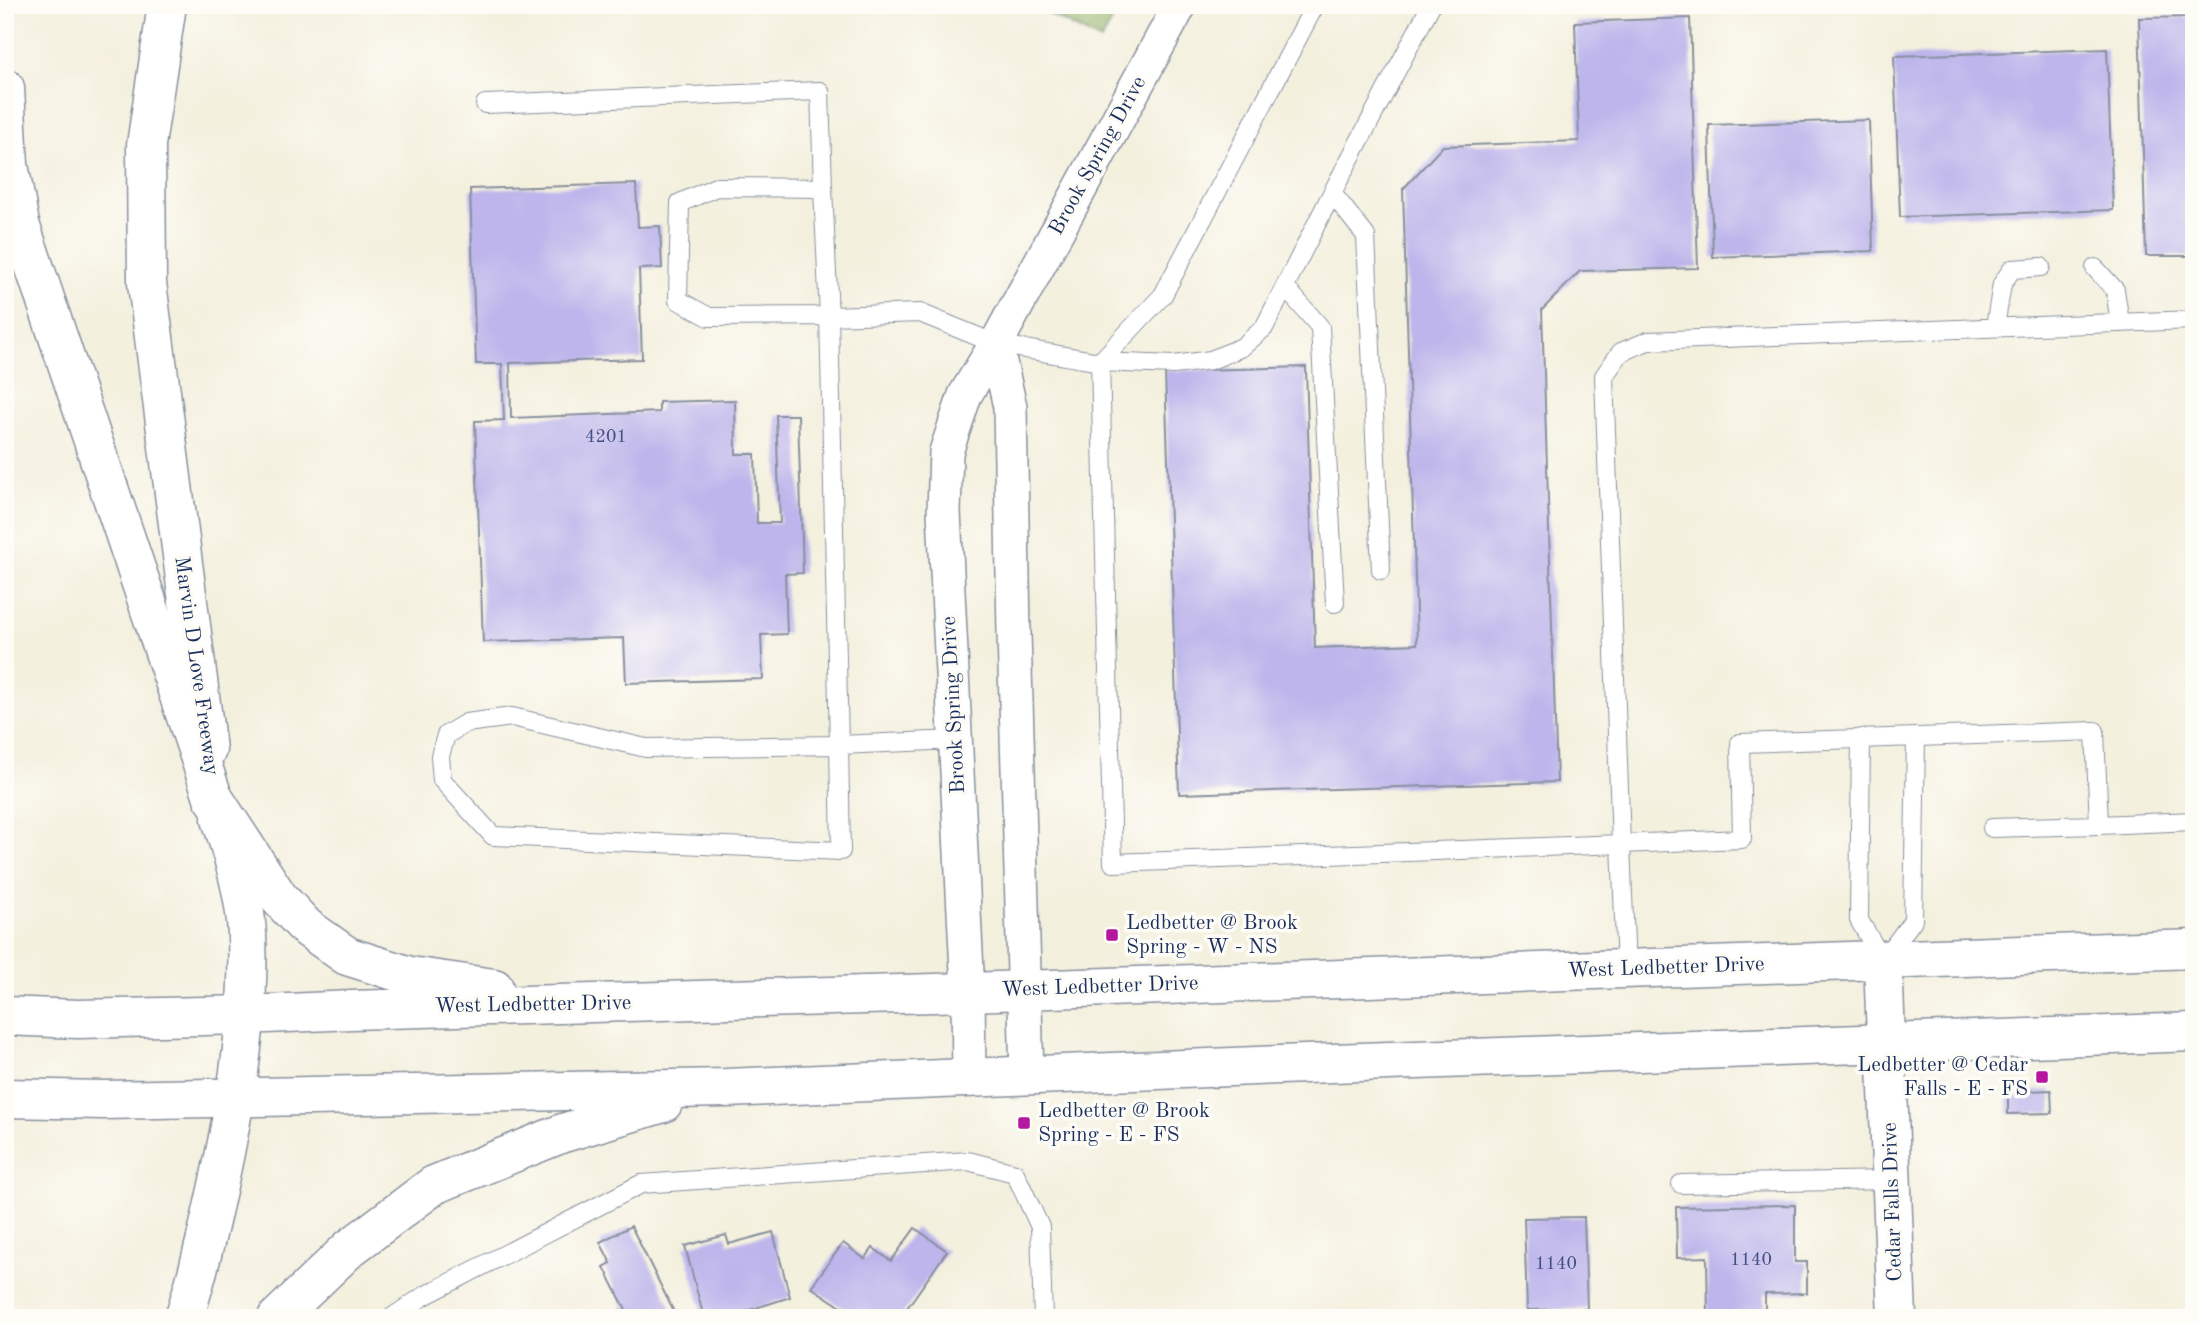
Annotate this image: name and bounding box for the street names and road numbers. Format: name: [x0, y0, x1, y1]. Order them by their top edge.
street label: Brook Spring Drive: [1046, 73, 1150, 239]
street label: Marvin D Love Freeway: [170, 555, 222, 777]
street label: Brook Spring Drive: [939, 616, 969, 794]
street label: West Ledbetter Drive: [1567, 954, 1765, 982]
street label: West Ledbetter Drive: [1001, 973, 1199, 1001]
street label: West Ledbetter Drive: [434, 993, 632, 1017]
street label: Cedar Falls Drive: [1880, 1122, 1906, 1282]

